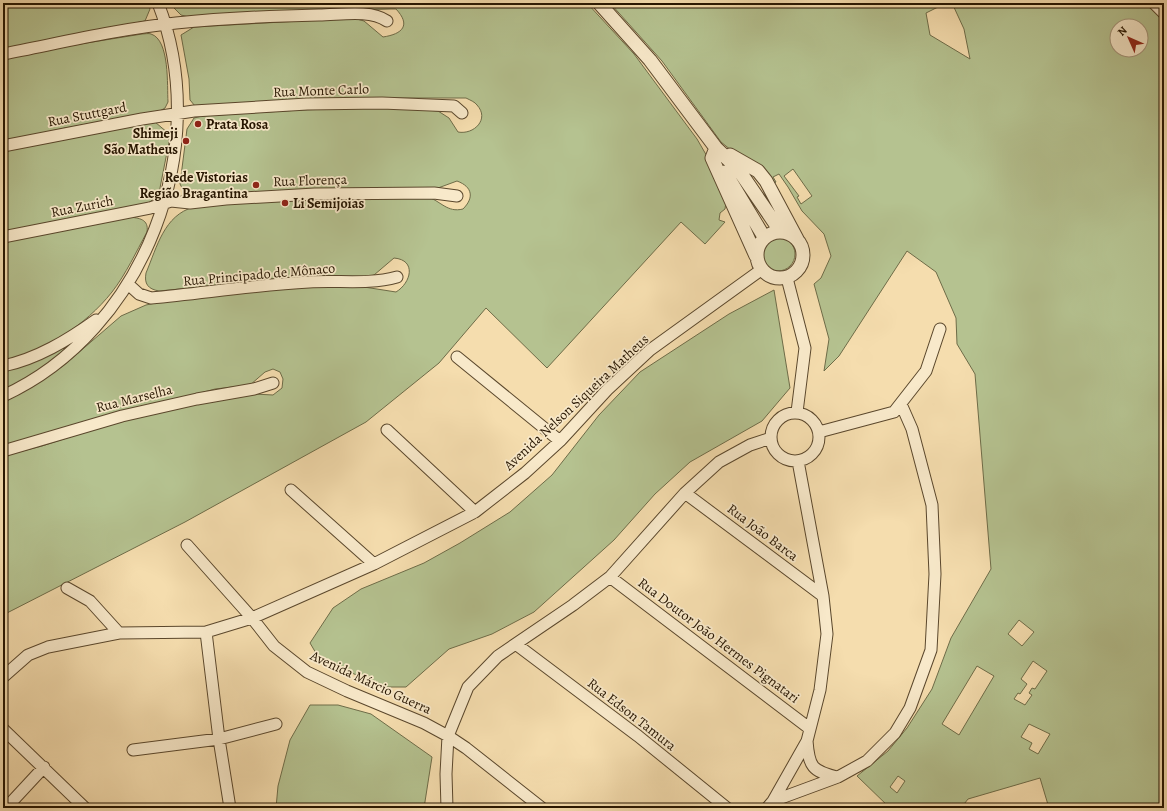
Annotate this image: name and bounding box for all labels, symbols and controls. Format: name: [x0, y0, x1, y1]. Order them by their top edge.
north arrow: [1109, 18, 1149, 58]
text: N: [1114, 23, 1130, 39]
street label: Rua Monte Carlo: [273, 79, 369, 102]
street label: Rua Stuttgard: [46, 97, 129, 131]
place label: Prata Rosa: [206, 115, 269, 134]
marker: Prata Rosa: [193, 119, 203, 129]
place label: Shimeji São Matheus: [104, 124, 178, 159]
marker: Shimeji São Matheus: [181, 136, 191, 146]
place label: Rede Vistorias Região Bragantina: [139, 168, 248, 203]
street label: Rua Florença: [273, 170, 348, 191]
marker: Rede Vistorias Região Bragantina: [251, 180, 261, 190]
street label: Rua Zurich: [49, 191, 115, 222]
place label: Li Semijoias: [293, 194, 364, 213]
marker: Li Semijoias: [280, 198, 290, 208]
street label: Rua Principado de Mônaco: [182, 258, 336, 291]
street label: Avenida Nelson Siqueira Matheus: [499, 330, 653, 475]
street label: Rua Marselha: [94, 380, 175, 417]
street label: Rua João Barca: [723, 499, 803, 566]
street label: Rua Doutor João Hermes Pignatari: [634, 573, 803, 708]
street label: Avenida Márcio Guerra: [306, 646, 435, 719]
street label: Rua Edson Tamura: [583, 674, 680, 755]

